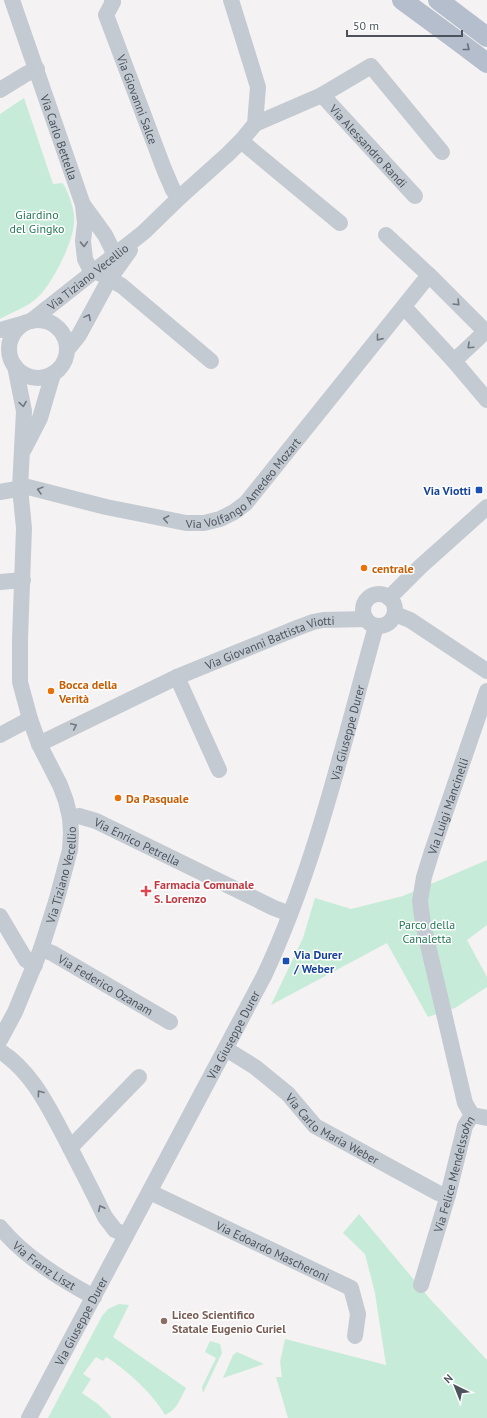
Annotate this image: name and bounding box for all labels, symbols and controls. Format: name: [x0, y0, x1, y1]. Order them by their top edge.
scale bar: [347, 12, 462, 38]
text: 50 m: [353, 18, 379, 33]
one-way arrow: [463, 43, 470, 50]
street label: Via Giovanni Salce: [114, 51, 161, 146]
street label: Via Carlo Bettella: [37, 91, 81, 182]
street label: Via Alessandro Randi: [326, 100, 411, 190]
park label: Giardino del Gingko: [10, 207, 64, 236]
street label: Via Tiziano Vecellio: [43, 240, 131, 314]
one-way arrow: [80, 241, 88, 247]
one-way arrow: [452, 298, 460, 306]
one-way arrow: [83, 314, 91, 321]
one-way arrow: [377, 333, 384, 340]
one-way arrow: [467, 342, 475, 349]
one-way arrow: [18, 401, 27, 407]
street label: Via Volfango Amedeo Mozart: [185, 434, 303, 531]
place label: Via Viotti: [423, 483, 471, 498]
marker: Via Viotti: [474, 485, 484, 495]
one-way arrow: [36, 486, 43, 495]
one-way arrow: [163, 516, 169, 524]
place label: centrale: [372, 561, 414, 576]
marker: centrale: [359, 563, 369, 573]
street label: Via Giovanni Battista Viotti: [202, 612, 335, 673]
place label: Bocca della Verità: [58, 677, 117, 706]
street label: Via Giuseppe Durer: [326, 683, 367, 783]
marker: Bocca della Verità: [46, 686, 56, 696]
one-way arrow: [69, 723, 77, 731]
street label: Via Luigi Mancinelli: [424, 756, 471, 857]
place label: Da Pasquale: [126, 791, 189, 806]
marker: Da Pasquale: [113, 793, 123, 803]
street label: Via Enrico Petrella: [91, 813, 183, 869]
street label: Via Tiziano Vecellio: [42, 826, 78, 926]
place label: Farmacia Comunale S. Lorenzo: [154, 877, 254, 906]
marker: Farmacia Comunale S. Lorenzo: [141, 886, 151, 896]
park label: Parco della Canaletta: [399, 917, 455, 946]
place label: Via Durer / Weber: [293, 947, 343, 976]
street label: Via Federico Ozanam: [55, 950, 156, 1018]
marker: Via Durer / Weber: [281, 956, 291, 966]
street label: Via Giuseppe Durer: [203, 988, 262, 1083]
street label: Via Carlo Maria Weber: [282, 1089, 382, 1167]
one-way arrow: [37, 1090, 45, 1097]
street label: Via Felice Mendelssohn: [430, 1112, 477, 1235]
one-way arrow: [98, 1205, 105, 1212]
street label: Via Edoardo Mascheroni: [213, 1217, 332, 1284]
street label: Via Franz Liszt: [9, 1237, 79, 1293]
street label: Via Giuseppe Durer: [50, 1274, 110, 1369]
place label: Liceo Scientifico Statale Eugenio Curiel: [172, 1307, 286, 1336]
marker: Liceo Scientifico Statale Eugenio Curiel: [159, 1316, 169, 1326]
north arrow: [435, 1366, 475, 1406]
text: N: [441, 1371, 456, 1386]

